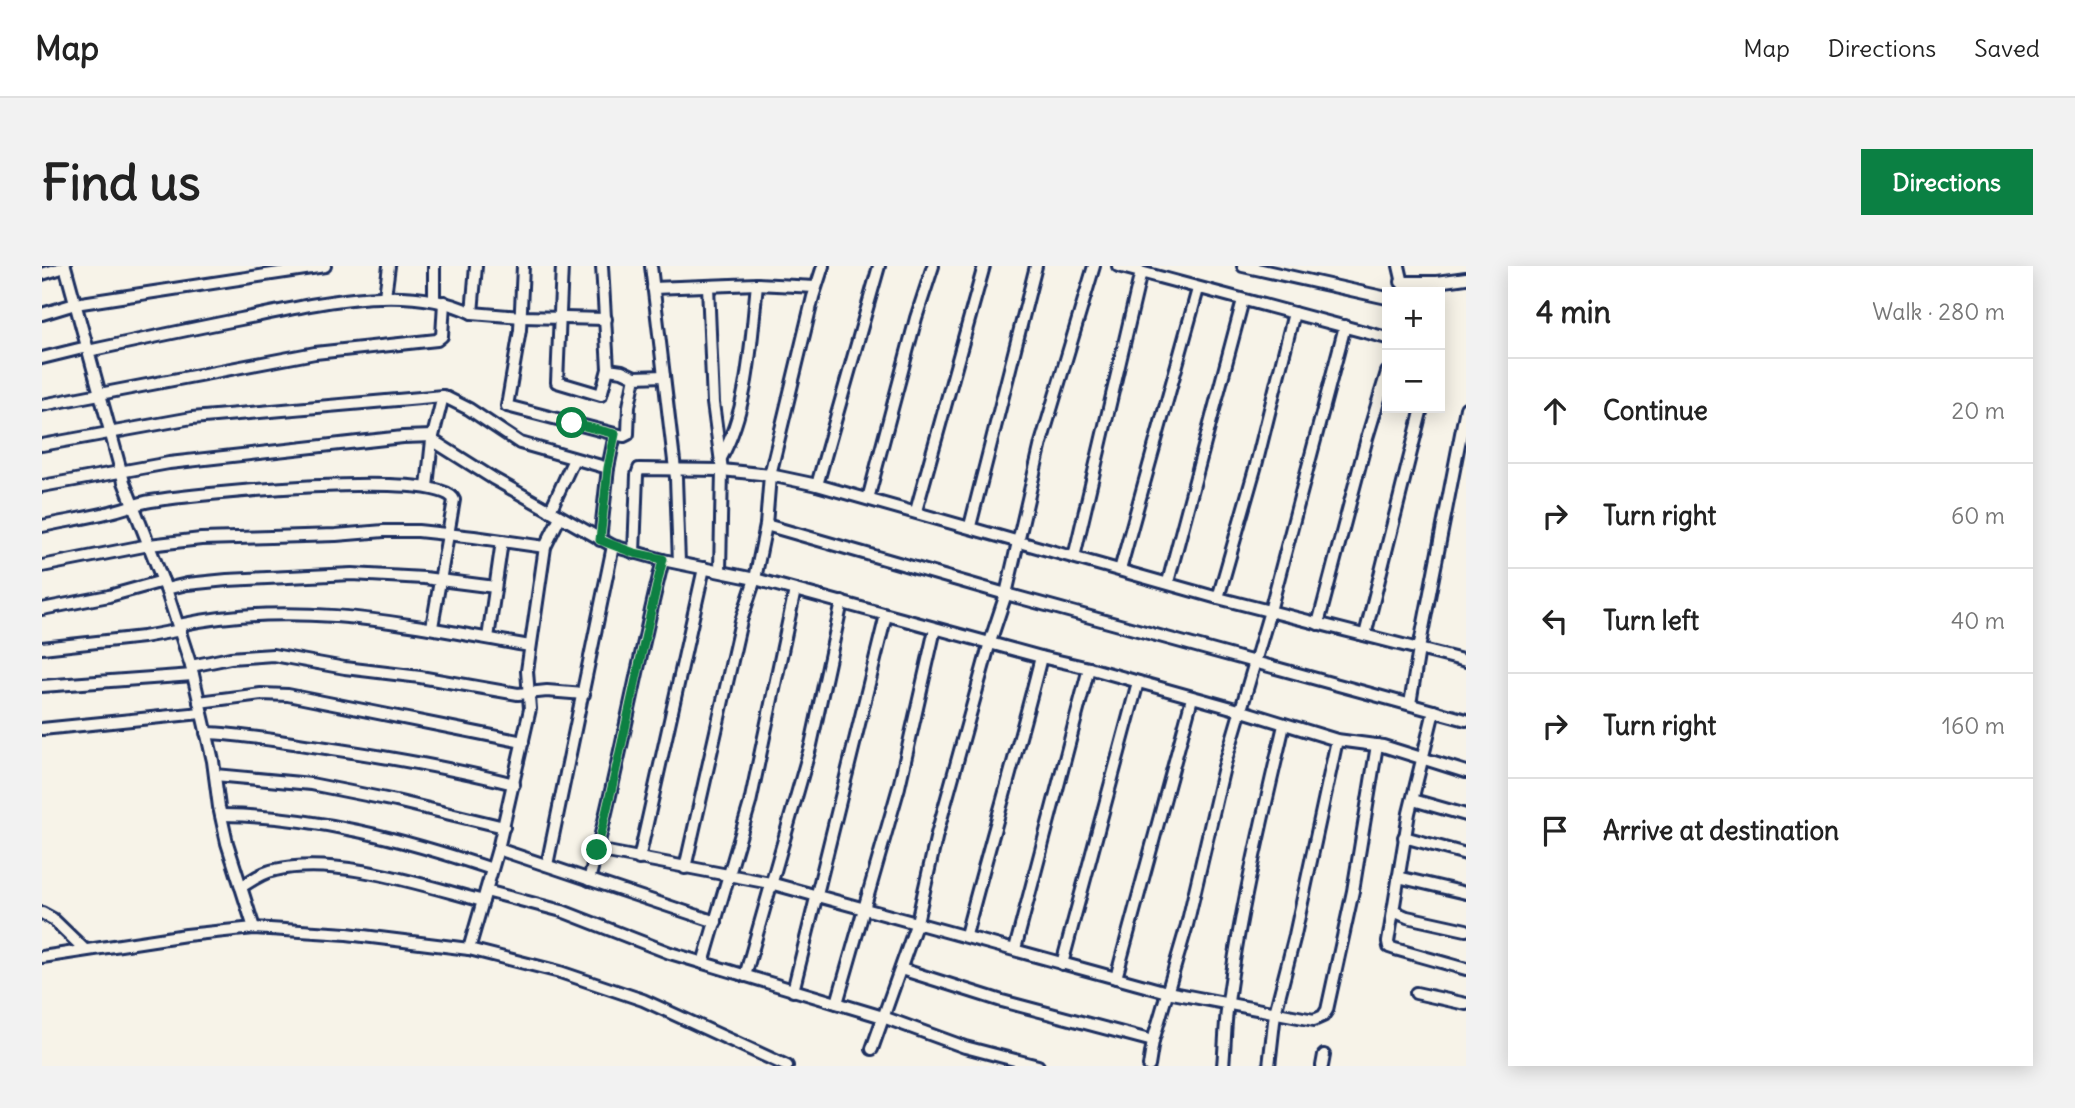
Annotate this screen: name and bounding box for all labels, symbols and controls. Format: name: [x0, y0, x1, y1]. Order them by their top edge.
text: Map: [35, 27, 99, 69]
text: Map: [1743, 33, 1790, 63]
text: Directions: [1828, 33, 1936, 63]
text: Saved: [1974, 33, 2040, 63]
button: Directions: [1861, 149, 2033, 215]
text: Find us: [42, 152, 200, 213]
map controls: [1382, 287, 1445, 413]
button: +: [1382, 287, 1445, 350]
text: 4 min: [1536, 293, 1611, 331]
text: Walk · 280 m: [1872, 297, 2005, 326]
button: −: [1382, 350, 1445, 413]
icon: ahead: [1536, 392, 1574, 430]
text: Continue: [1603, 394, 1708, 427]
text: 20 m: [1952, 396, 2005, 425]
route start: [556, 407, 587, 438]
icon: right: [1536, 497, 1574, 535]
text: Turn right: [1603, 499, 1716, 532]
text: 60 m: [1951, 501, 2005, 530]
icon: left: [1536, 602, 1574, 640]
text: Turn left: [1603, 604, 1699, 637]
text: 40 m: [1951, 606, 2005, 635]
icon: right: [1536, 707, 1574, 745]
text: Turn right: [1603, 709, 1716, 742]
text: 160 m: [1942, 711, 2005, 740]
icon: arrive: [1536, 812, 1574, 850]
text: Arrive at destination: [1603, 814, 1839, 847]
route end: [581, 834, 612, 865]

